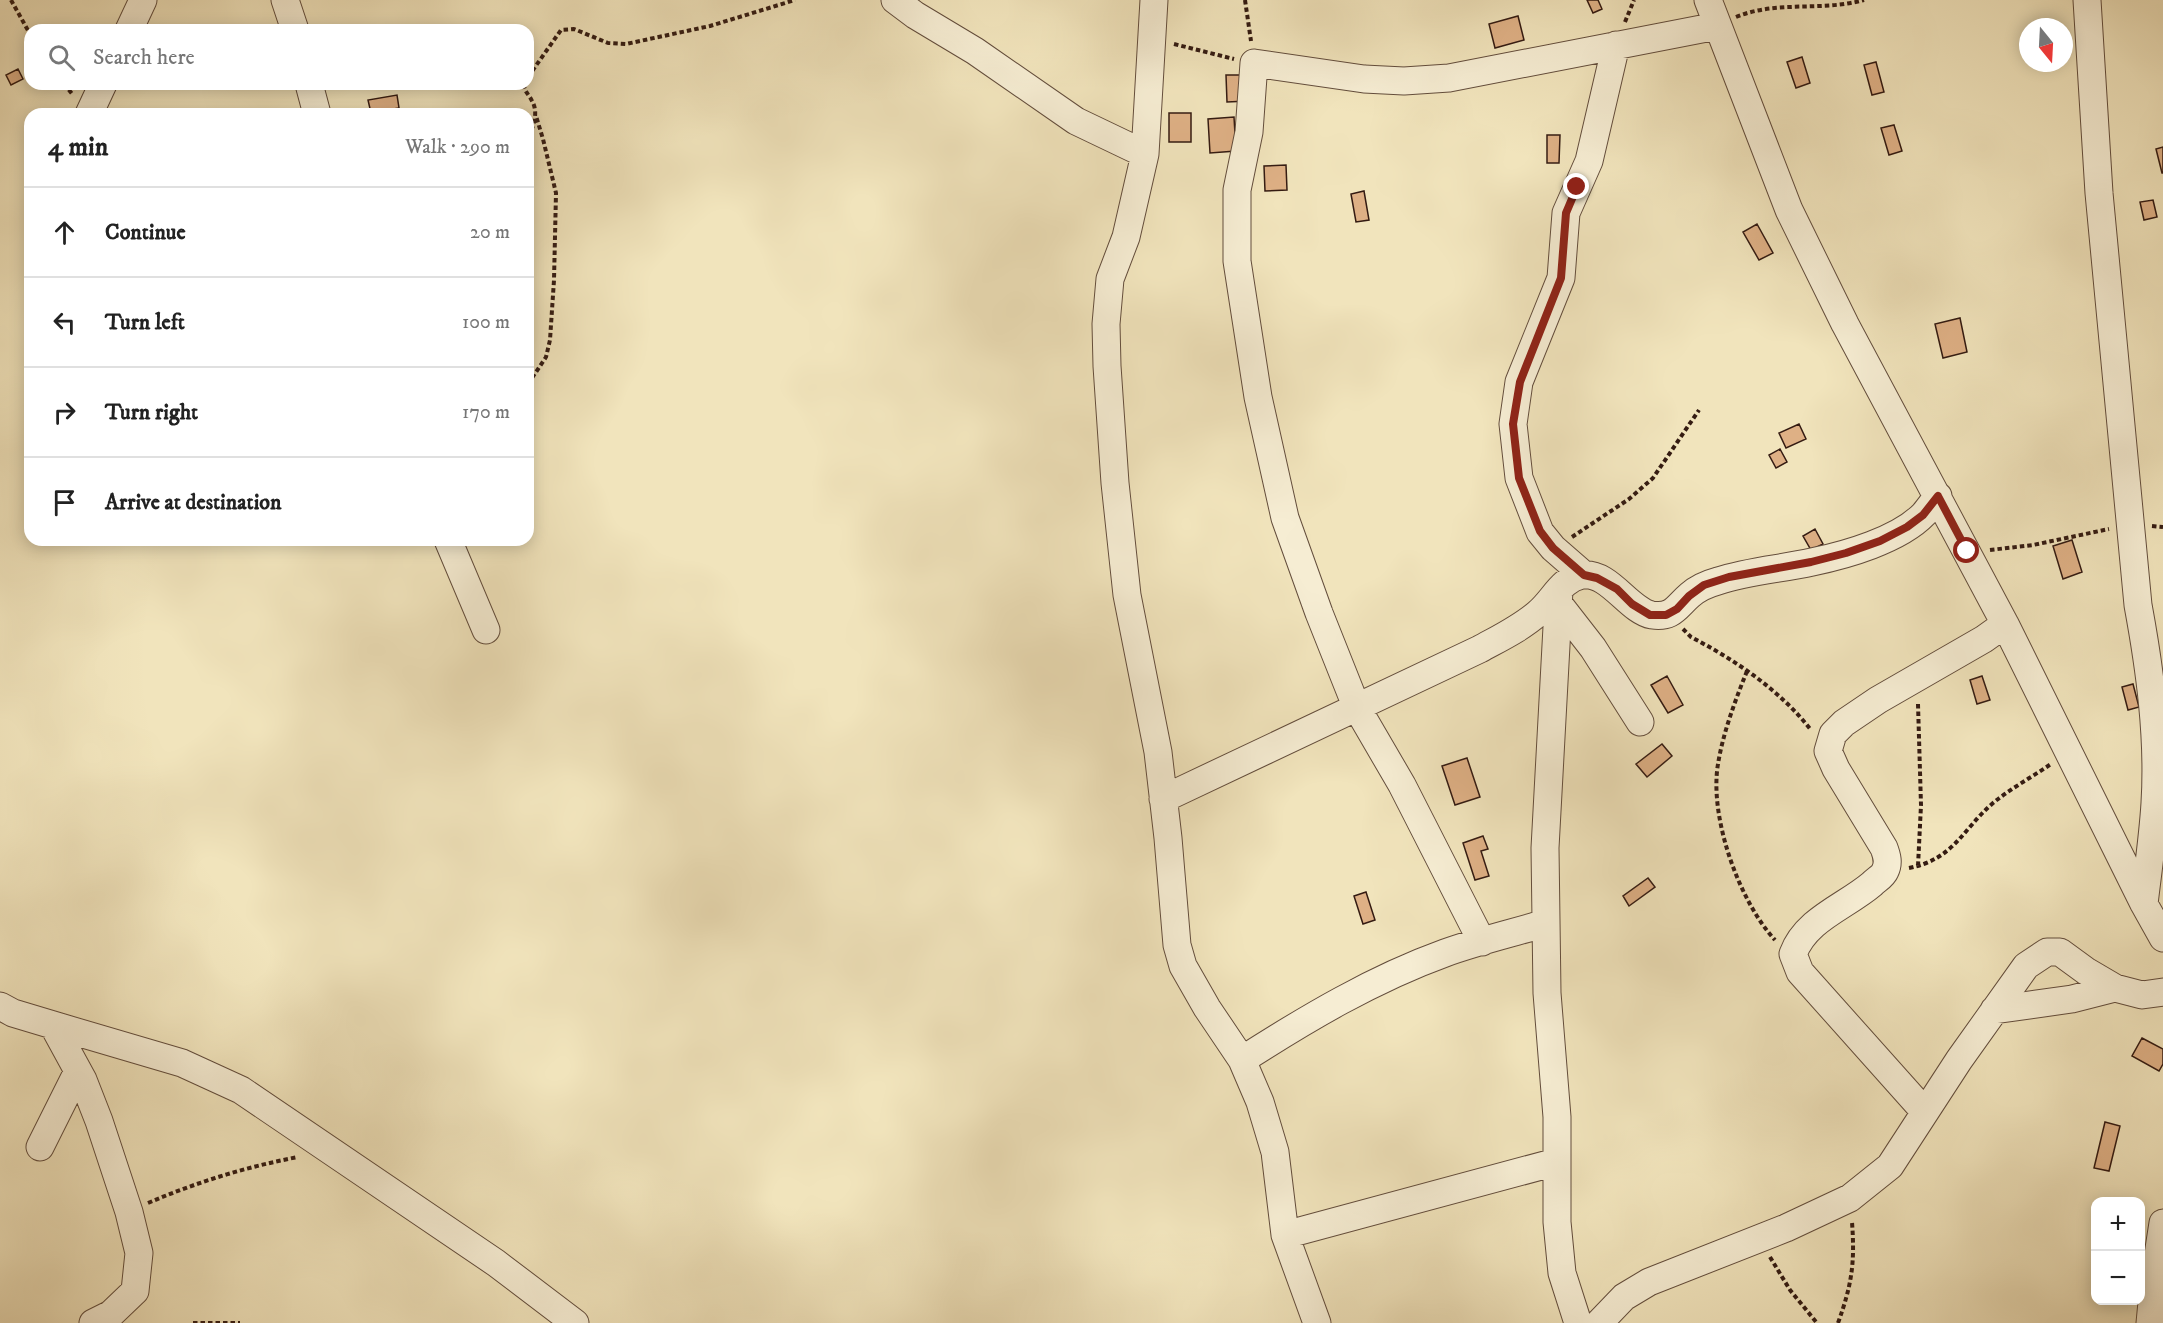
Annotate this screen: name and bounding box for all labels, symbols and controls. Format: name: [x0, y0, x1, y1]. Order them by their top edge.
north arrow: [2019, 18, 2073, 72]
search box: [24, 24, 534, 90]
icon: search: [45, 41, 78, 74]
text: Search here: [93, 44, 195, 71]
text: 4 min: [48, 131, 108, 164]
text: Walk · 290 m: [405, 135, 510, 160]
route end: [1563, 173, 1589, 199]
icon: ahead: [48, 216, 81, 249]
text: Continue: [105, 219, 186, 246]
text: 20 m: [470, 220, 510, 245]
icon: left: [48, 306, 81, 339]
text: Turn left: [105, 309, 185, 336]
text: 100 m: [462, 310, 510, 335]
icon: right: [48, 396, 81, 429]
text: Turn right: [105, 399, 198, 426]
text: 170 m: [462, 400, 510, 425]
icon: arrive: [48, 486, 81, 519]
text: Arrive at destination: [105, 489, 282, 516]
route start: [1953, 537, 1979, 563]
map controls: [2091, 1197, 2145, 1305]
button: +: [2091, 1197, 2145, 1251]
button: −: [2091, 1251, 2145, 1305]

